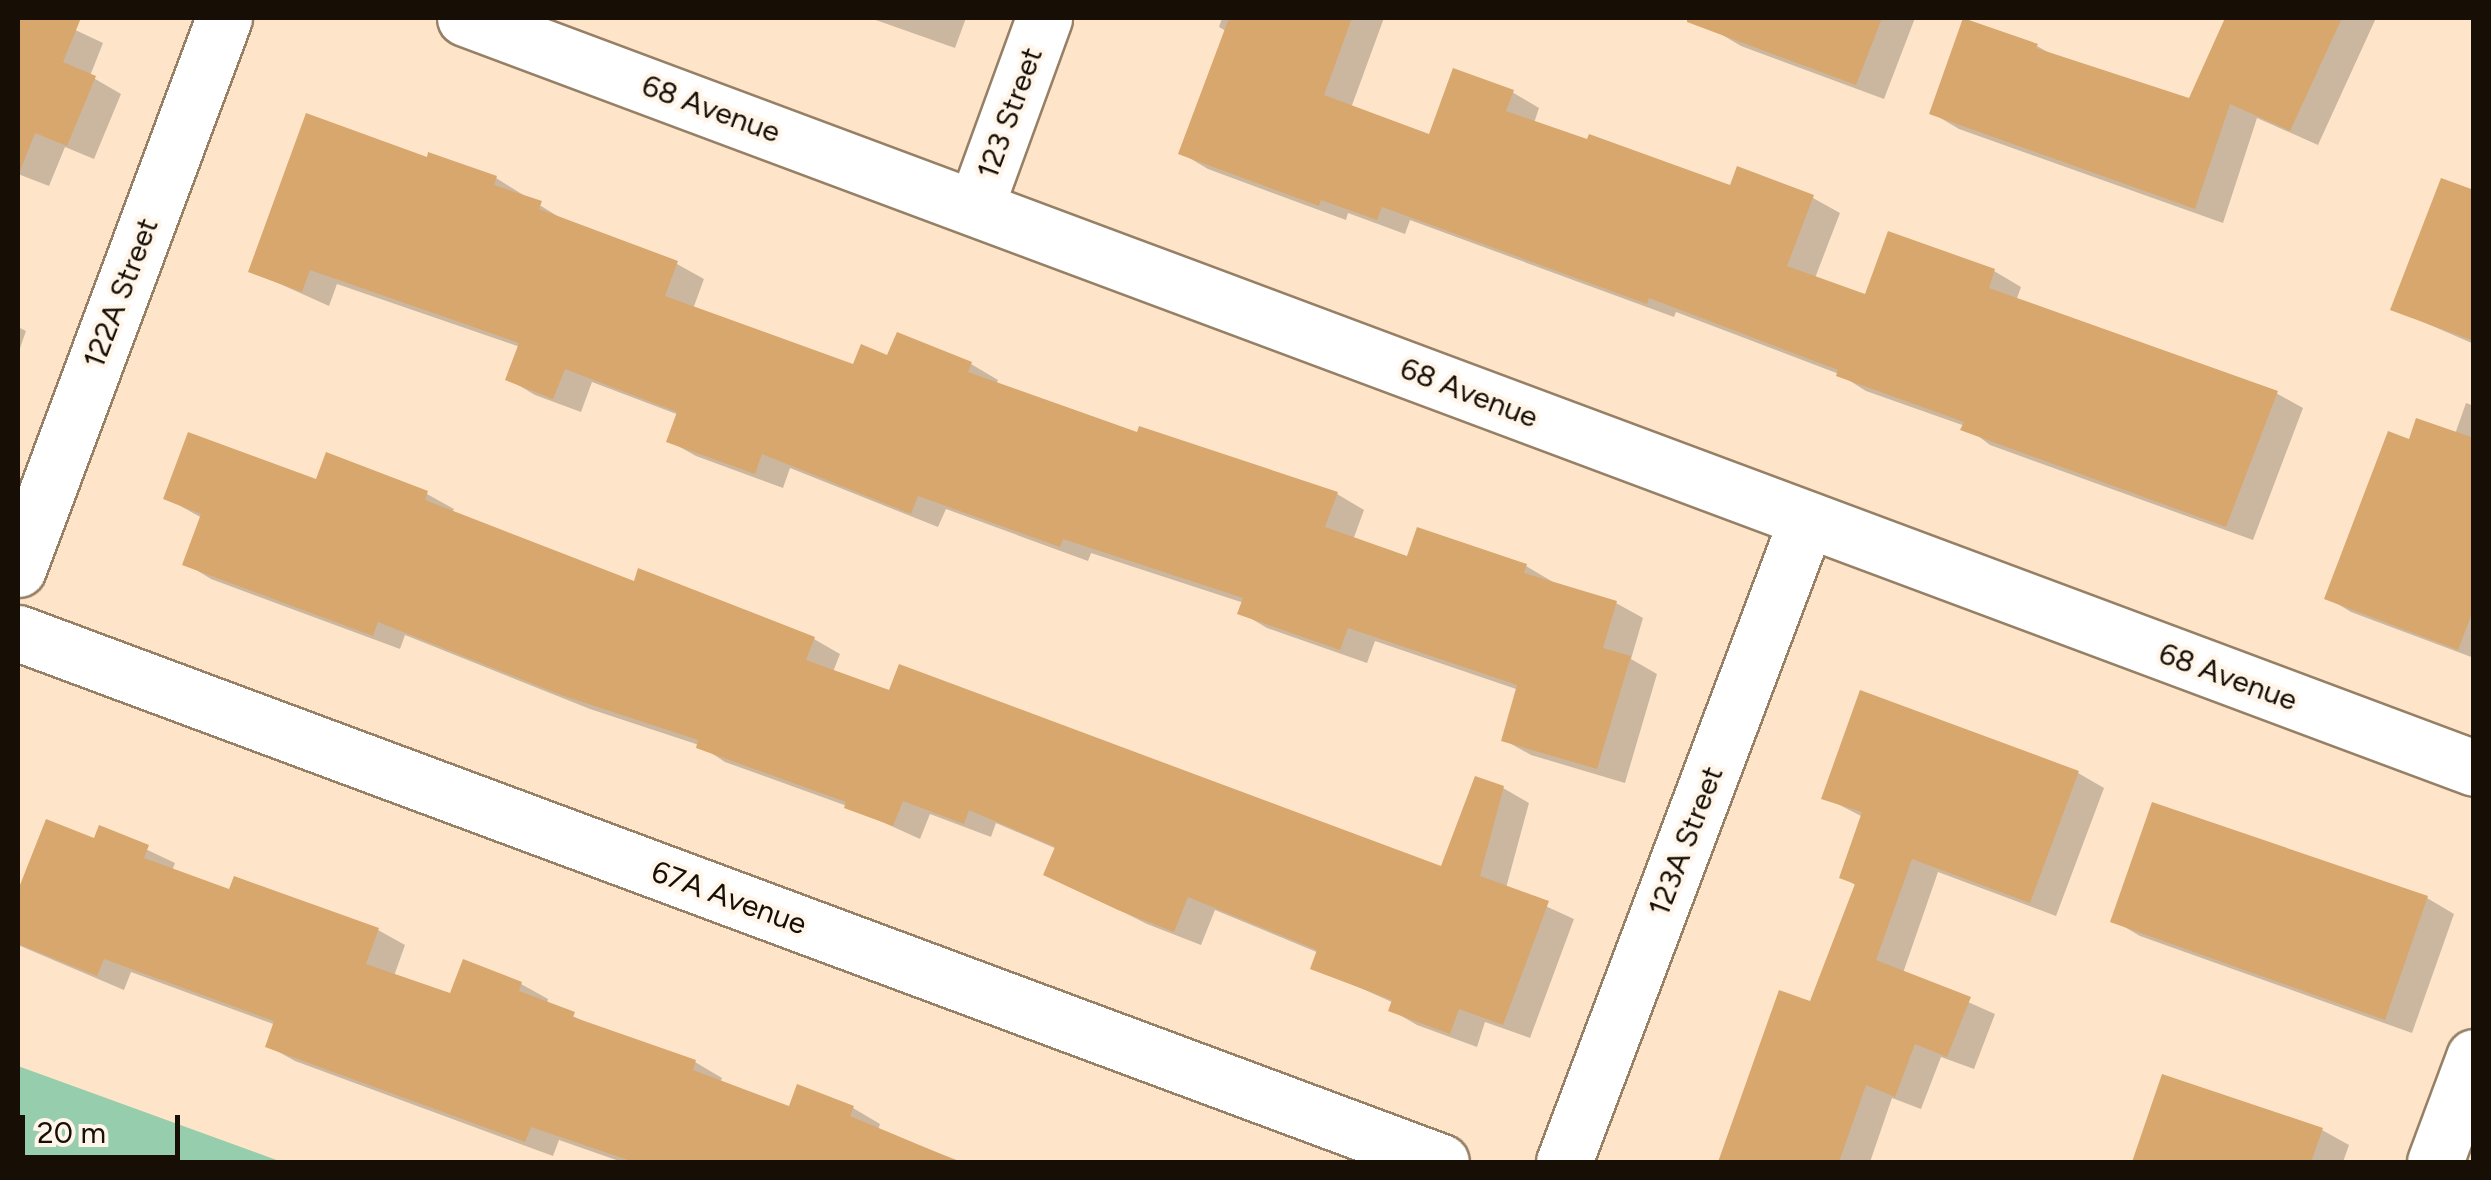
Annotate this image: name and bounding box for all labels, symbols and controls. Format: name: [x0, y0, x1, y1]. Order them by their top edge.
street label: 123 Street: [970, 43, 1050, 183]
street label: 68 Avenue: [637, 67, 785, 151]
street label: 122A Street: [76, 213, 166, 373]
street label: 68 Avenue: [1395, 350, 1543, 436]
street label: 68 Avenue: [2154, 635, 2302, 719]
street label: 123A Street: [1641, 761, 1731, 921]
street label: 67A Avenue: [647, 853, 811, 943]
scale bar: [25, 1095, 185, 1157]
text: 20 m: [37, 1114, 106, 1151]

